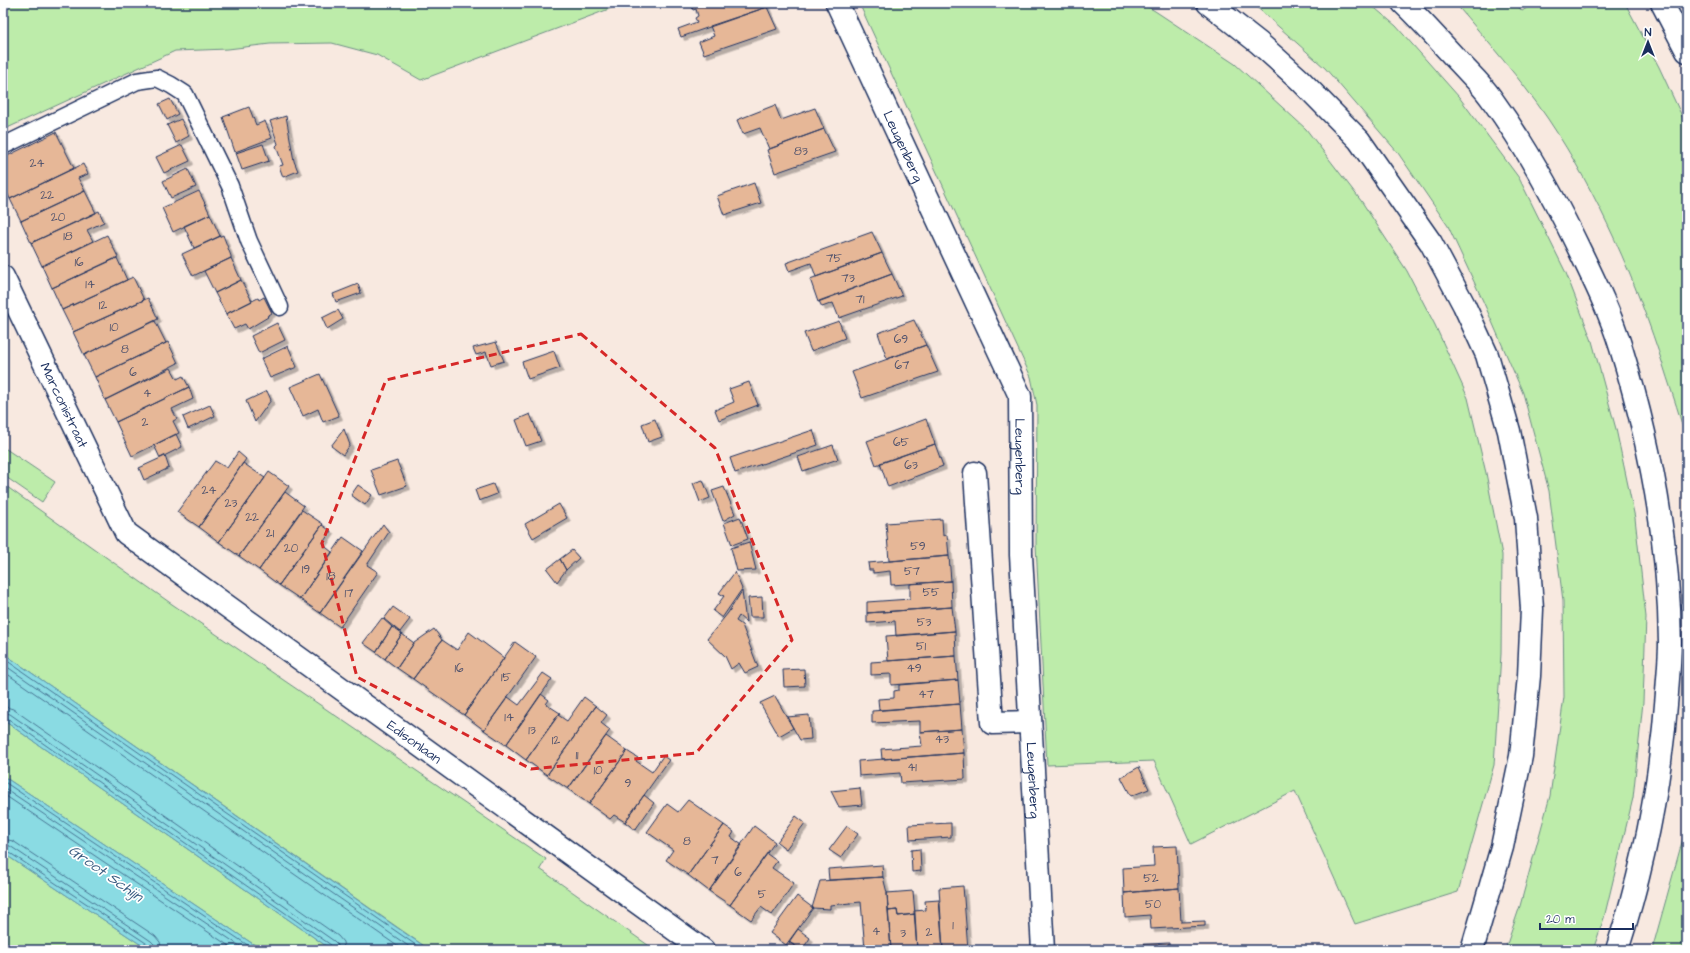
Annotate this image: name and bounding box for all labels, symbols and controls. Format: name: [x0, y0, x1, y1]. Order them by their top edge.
north arrow: [1628, 22, 1668, 62]
text: N: [1645, 25, 1652, 40]
street label: Leugenberg: [878, 108, 928, 186]
house number: 83: [794, 143, 808, 160]
house number: 24: [29, 155, 45, 172]
house number: 22: [40, 187, 54, 204]
house number: 20: [51, 209, 66, 226]
house number: 18: [63, 228, 73, 245]
house number: 75: [826, 250, 842, 267]
house number: 16: [74, 254, 84, 271]
house number: 73: [841, 270, 855, 287]
house number: 14: [85, 276, 95, 293]
house number: 71: [856, 291, 865, 308]
house number: 12: [99, 297, 107, 314]
house number: 10: [109, 319, 119, 336]
house number: 69: [894, 331, 908, 348]
house number: 8: [121, 341, 129, 358]
house number: 67: [895, 357, 910, 374]
street label: Marconistraat: [35, 359, 93, 452]
house number: 6: [129, 364, 137, 381]
house number: 4: [143, 385, 151, 402]
house number: 2: [142, 414, 149, 431]
street label: Leugenberg: [1009, 418, 1030, 495]
house number: 65: [893, 434, 910, 451]
house number: 63: [904, 457, 918, 474]
house number: 24: [201, 482, 217, 499]
house number: 23: [225, 495, 237, 512]
house number: 22: [245, 509, 259, 526]
house number: 21: [266, 525, 275, 542]
house number: 59: [910, 538, 926, 555]
house number: 20: [284, 540, 299, 557]
house number: 19: [302, 561, 310, 578]
house number: 57: [904, 563, 921, 580]
house number: 18: [326, 568, 336, 585]
house number: 55: [923, 584, 940, 601]
house number: 17: [345, 585, 354, 602]
house number: 53: [917, 614, 931, 631]
house number: 51: [916, 638, 926, 655]
house number: 16: [454, 660, 464, 677]
house number: 49: [907, 660, 922, 677]
house number: 15: [501, 669, 512, 686]
house number: 47: [918, 686, 934, 703]
house number: 14: [504, 709, 514, 726]
street label: Edisonlaan: [383, 716, 445, 769]
house number: 13: [528, 722, 536, 739]
house number: 43: [935, 731, 949, 748]
house number: 12: [552, 732, 560, 749]
street label: Leugenberg: [1020, 741, 1045, 819]
house number: 11: [575, 747, 579, 764]
house number: 41: [907, 759, 917, 776]
house number: 10: [593, 762, 603, 779]
house number: 9: [625, 775, 632, 792]
house number: 8: [683, 833, 691, 850]
water label: Groot Schijn: [64, 840, 148, 908]
house number: 7: [711, 852, 719, 869]
house number: 6: [734, 864, 742, 881]
house number: 52: [1143, 870, 1159, 887]
house number: 5: [758, 886, 767, 903]
house number: 50: [1145, 896, 1161, 913]
scale bar: [1540, 905, 1633, 931]
text: 20 m: [1546, 911, 1575, 928]
house number: 1: [952, 917, 954, 934]
house number: 4: [872, 923, 880, 940]
house number: 2: [926, 924, 933, 941]
house number: 3: [900, 925, 906, 942]

